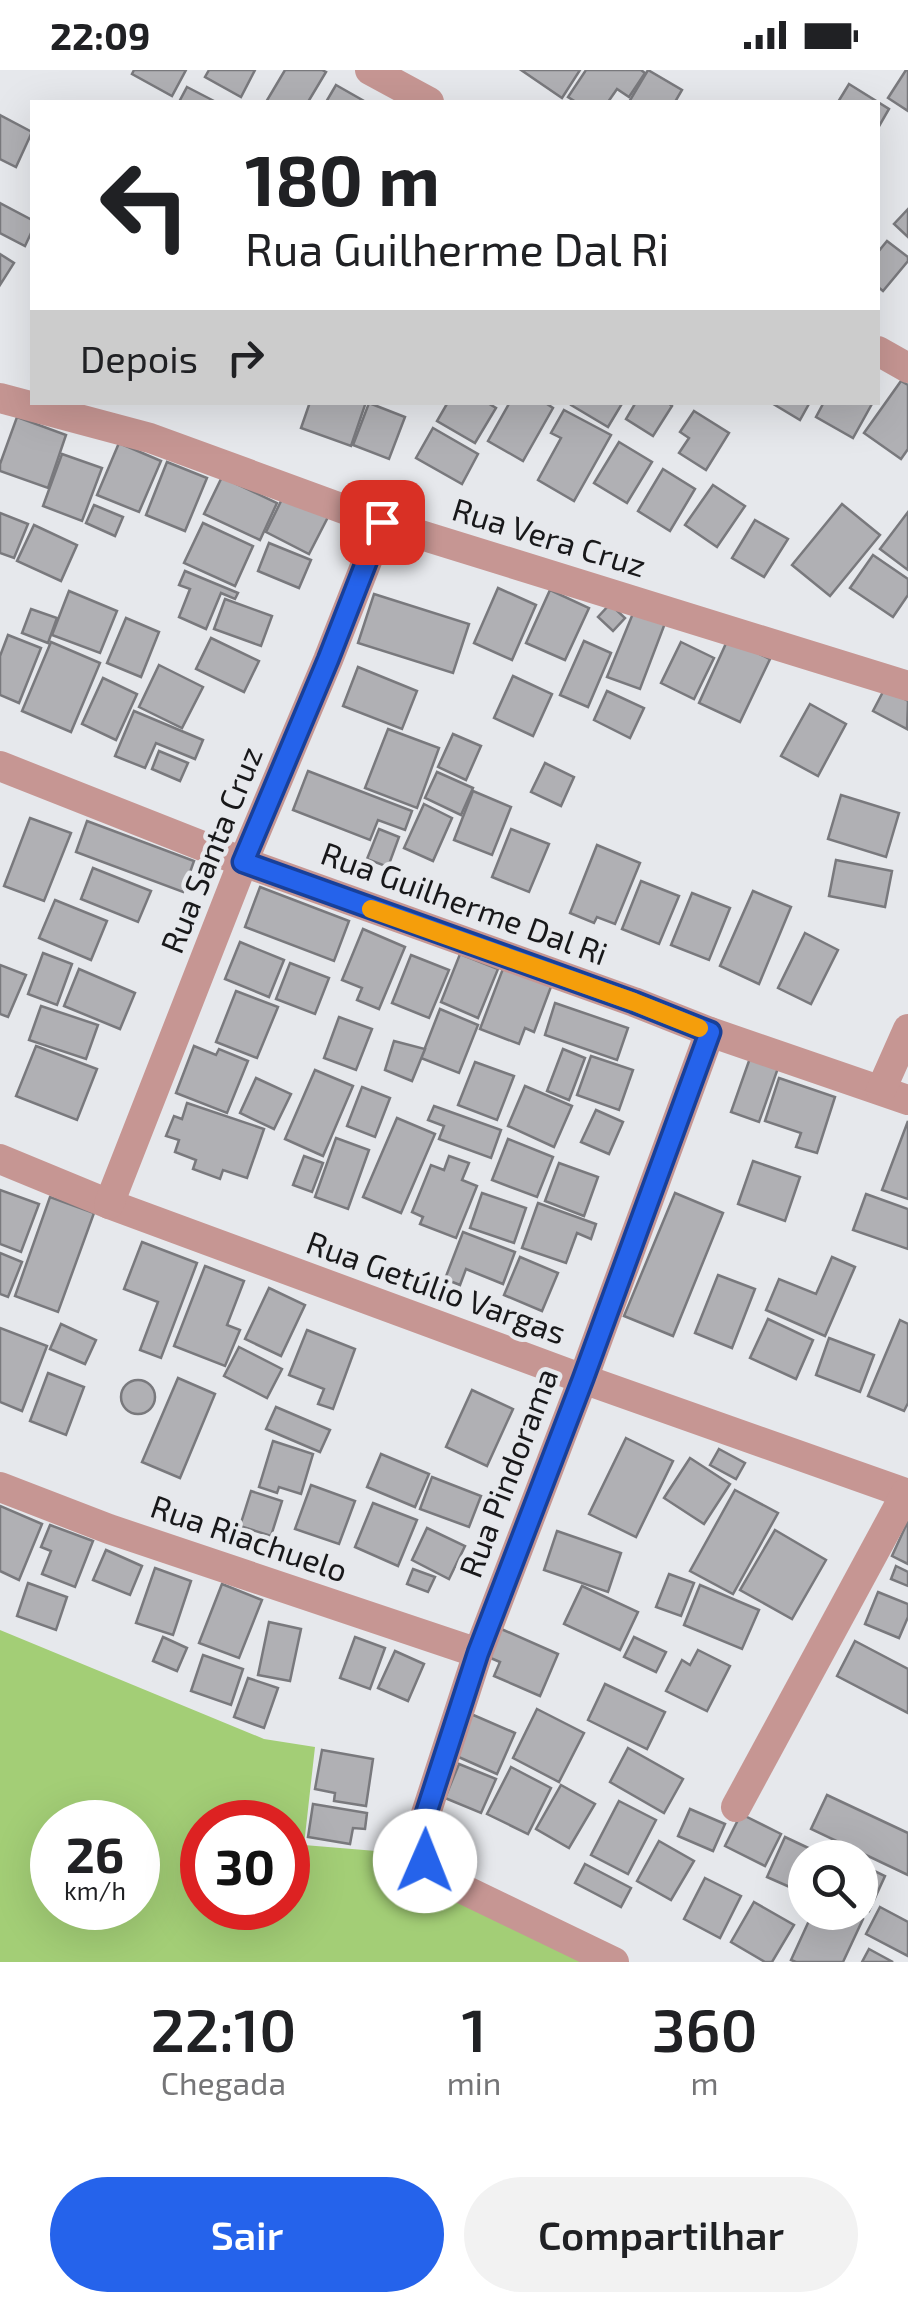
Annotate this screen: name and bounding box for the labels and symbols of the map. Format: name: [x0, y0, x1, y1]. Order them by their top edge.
pin: [340, 480, 425, 565]
street label: Rua Vera Cruz: [448, 489, 651, 584]
street label: Rua Santa Cruz: [151, 740, 269, 958]
street label: Rua Guilherme Dal Ri: [316, 833, 613, 972]
street label: Rua Getúlio Vargas: [302, 1222, 571, 1351]
street label: Rua Pindorama: [450, 1362, 564, 1582]
street label: Rua Riachuelo: [146, 1486, 353, 1589]
speed limit sign: 30: [180, 1800, 310, 1930]
position arrow: [373, 1809, 477, 1913]

